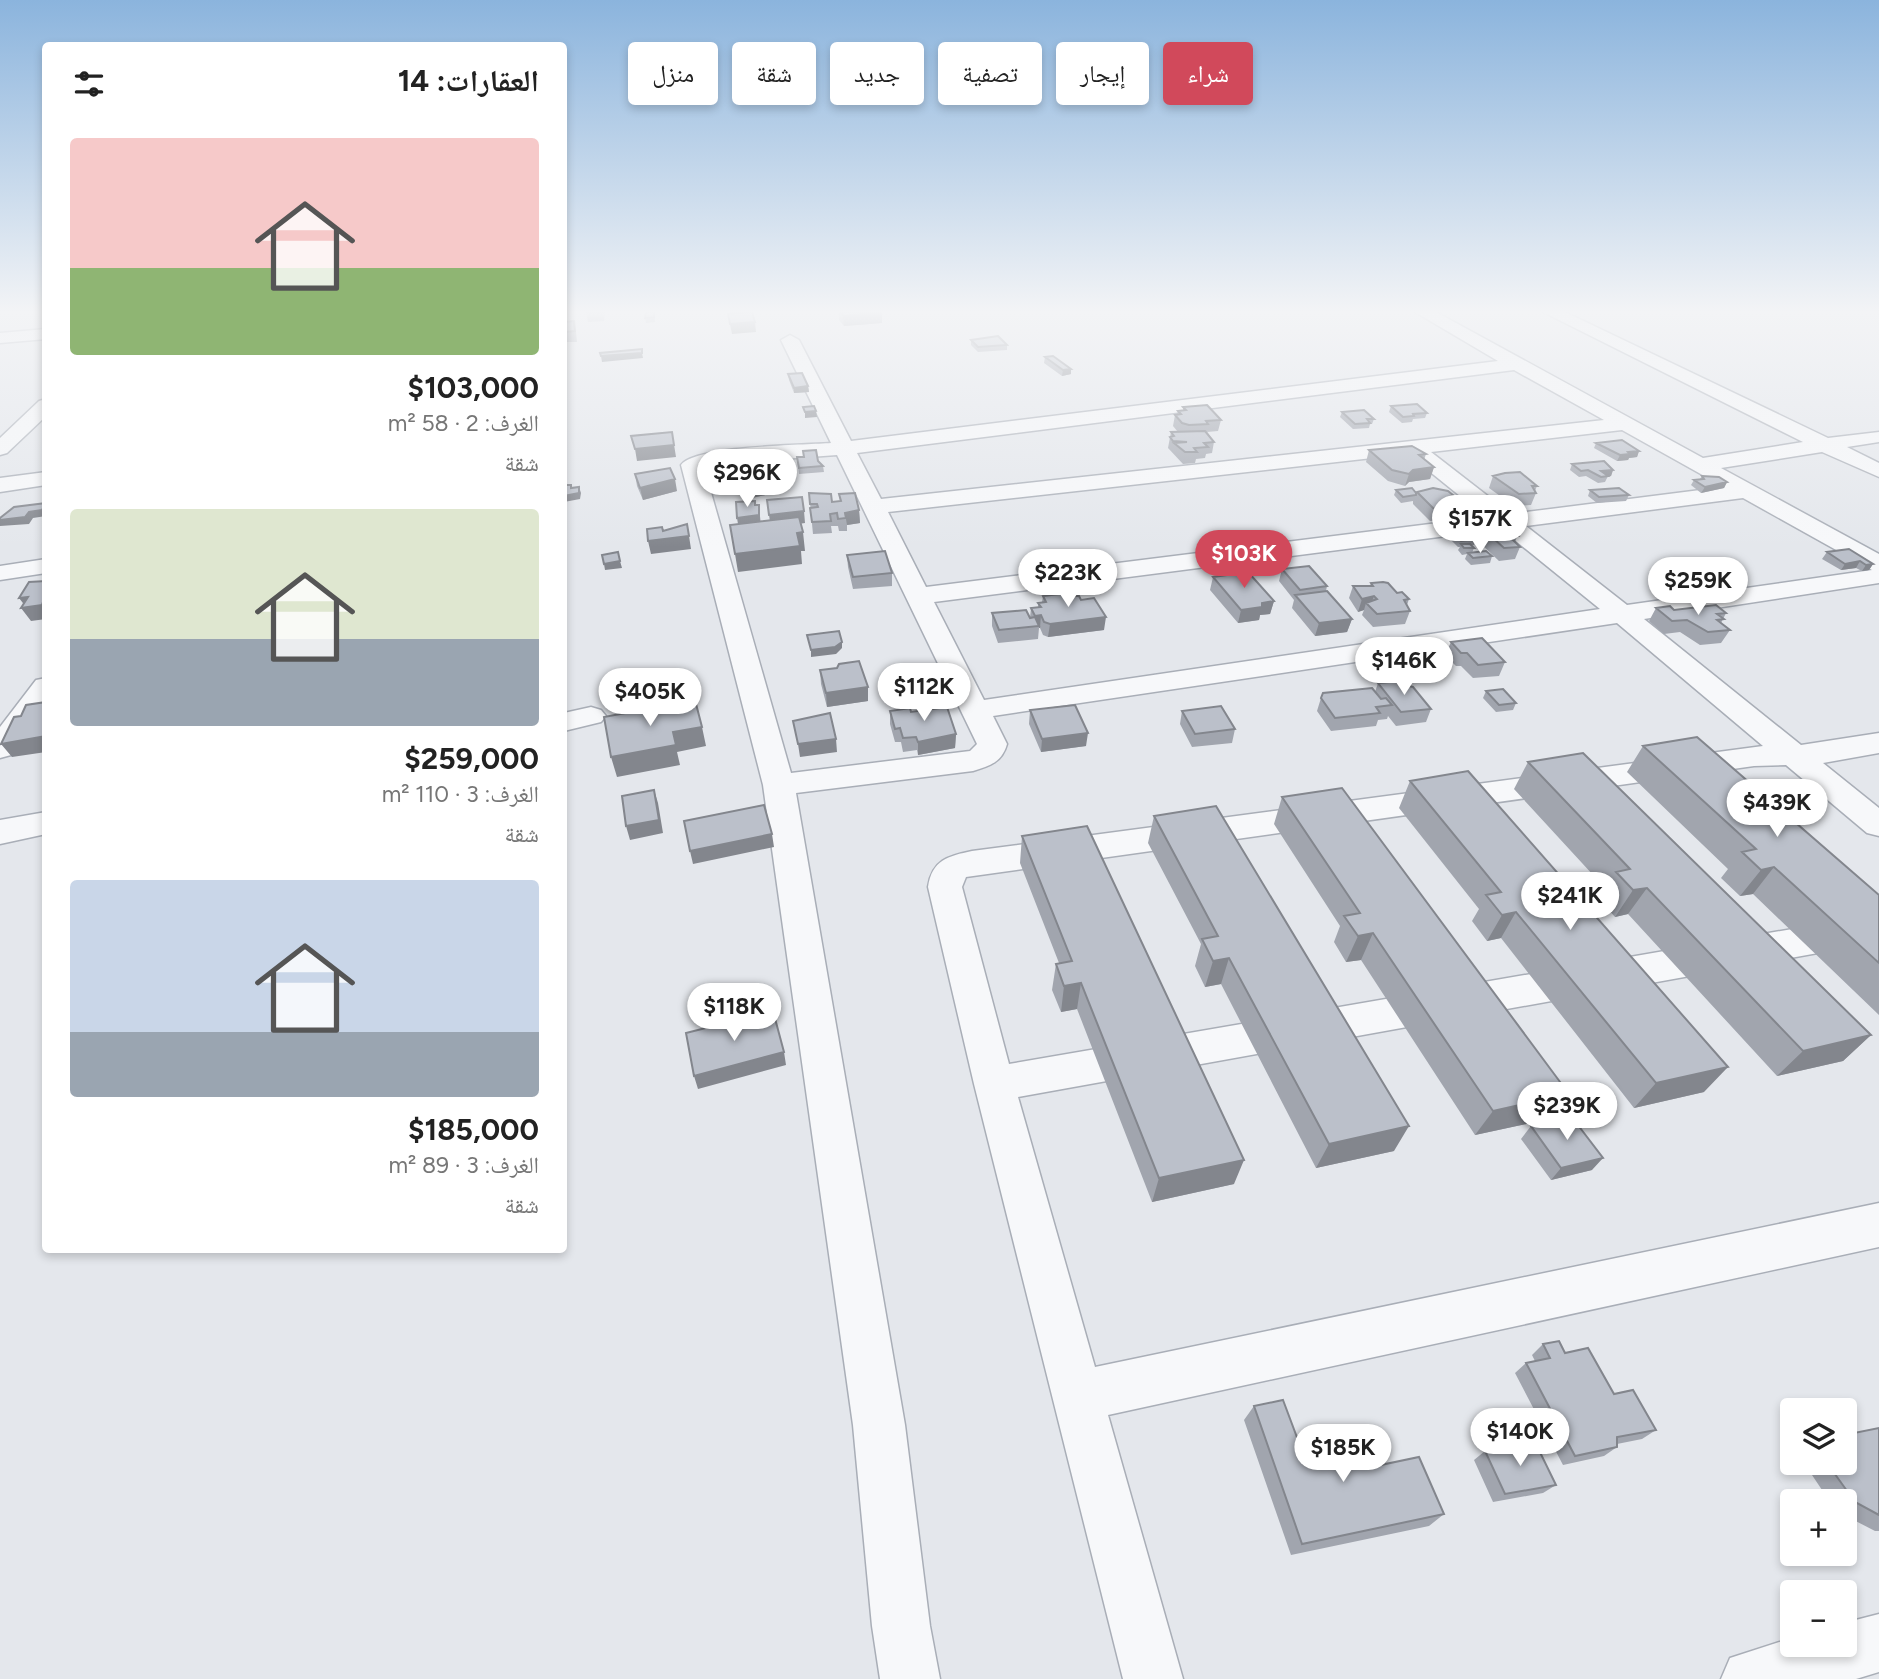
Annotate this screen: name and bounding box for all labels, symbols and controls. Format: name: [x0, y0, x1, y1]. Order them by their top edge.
chip: منزل: [628, 42, 718, 105]
chip: شقة: [732, 42, 816, 105]
chip: جديد: [830, 42, 924, 105]
chip: تصفية: [938, 42, 1042, 105]
chip: إيجار: [1056, 42, 1149, 105]
chip: شراء: [1163, 42, 1253, 105]
text: العقارات: 14: [398, 62, 539, 99]
icon: filters: [70, 65, 108, 103]
icon: home: [242, 183, 368, 309]
text: $103,000: [408, 369, 539, 406]
text: الغرف: 2 · 58 m²: [388, 409, 539, 437]
text: شقة: [505, 449, 539, 477]
pin: $296K: [698, 449, 796, 509]
text: $296K: [713, 458, 781, 486]
pin: $157K: [1431, 496, 1529, 555]
text: $157K: [1448, 504, 1512, 532]
pin: $103K: [1195, 530, 1293, 590]
text: $103K: [1211, 539, 1277, 567]
pin: $223K: [1019, 550, 1117, 609]
icon: home: [242, 554, 368, 680]
text: $223K: [1034, 558, 1102, 586]
pin: $259K: [1649, 558, 1747, 617]
text: $259K: [1664, 566, 1732, 594]
pin: $146K: [1355, 638, 1453, 697]
text: $146K: [1371, 646, 1437, 674]
pin: $112K: [875, 664, 973, 723]
pin: $405K: [601, 668, 699, 728]
text: $112K: [894, 672, 954, 700]
text: $405K: [615, 677, 685, 705]
text: $259,000: [404, 740, 539, 777]
text: الغرف: 3 · 110 m²: [382, 780, 539, 808]
pin: $439K: [1728, 780, 1826, 839]
text: $439K: [1743, 788, 1811, 816]
text: شقة: [505, 820, 539, 848]
pin: $241K: [1521, 872, 1619, 932]
text: $241K: [1537, 881, 1603, 909]
icon: home: [242, 925, 368, 1051]
pin: $118K: [685, 984, 783, 1043]
text: $118K: [703, 992, 765, 1020]
pin: $239K: [1518, 1082, 1616, 1142]
text: $239K: [1533, 1091, 1601, 1119]
text: $185,000: [408, 1111, 539, 1148]
text: الغرف: 3 · 89 m²: [388, 1151, 539, 1179]
text: شقة: [505, 1191, 539, 1219]
map controls: [1780, 1398, 1857, 1657]
button: layers: [1780, 1398, 1857, 1475]
pin: $140K: [1471, 1408, 1569, 1468]
text: $140K: [1486, 1417, 1554, 1445]
pin: $185K: [1294, 1424, 1392, 1484]
text: $185K: [1310, 1433, 1376, 1461]
button: +: [1780, 1489, 1857, 1566]
button: −: [1780, 1580, 1857, 1657]

